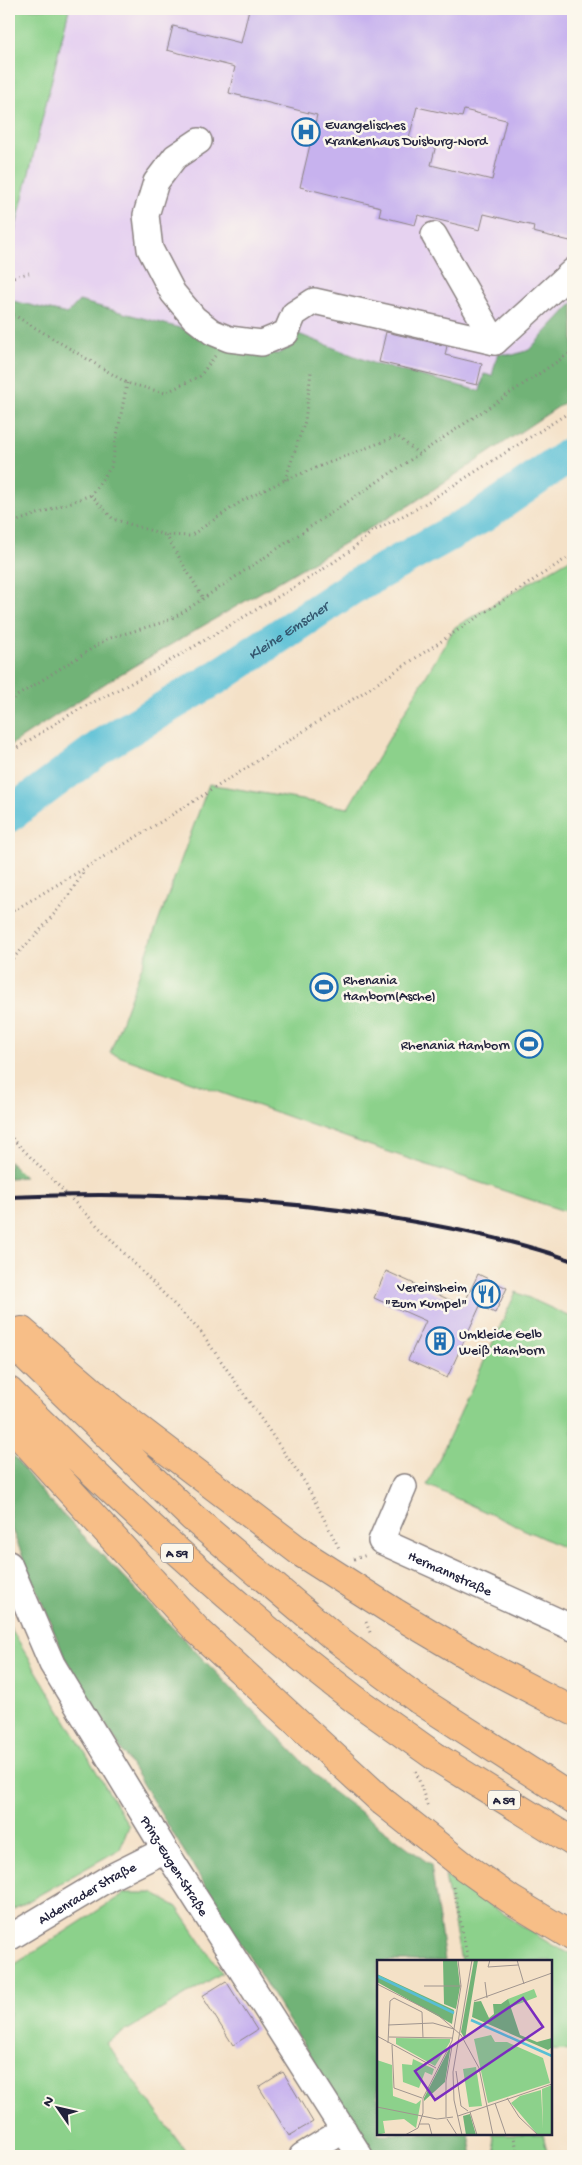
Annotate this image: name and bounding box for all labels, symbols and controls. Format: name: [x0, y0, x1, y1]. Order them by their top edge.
hospital icon: Evangelisches Krankenhaus Duisburg-Nord: [291, 117, 321, 147]
place label: Evangelisches Krankenhaus Duisburg-Nord: [325, 118, 489, 151]
water label: Kleine Emscher: [245, 597, 335, 665]
sports icon: Rhenania Hamborn(Asche): [309, 972, 339, 1002]
place label: Rhenania Hamborn(Asche): [343, 973, 436, 1006]
sports icon: Rhenania Hamborn: [514, 1029, 544, 1059]
place label: Rhenania Hamborn: [401, 1038, 510, 1055]
restaurant icon: Vereinsheim "Zum Kumpel": [471, 1279, 501, 1309]
place label: Vereinsheim "Zum Kumpel": [385, 1280, 467, 1313]
building icon: Umkleide Gelb Weiß Hamborn: [425, 1326, 455, 1356]
place label: Umkleide Gelb Weiß Hamborn: [459, 1327, 545, 1360]
road number: A 59: [161, 1544, 193, 1562]
street label: Hermannstraße: [405, 1548, 495, 1602]
road number: A 59: [488, 1790, 520, 1810]
street label: Prinz-Eugen-Straße: [135, 1813, 211, 1921]
street label: Aldenrader Straße: [36, 1859, 140, 1930]
inset map: [377, 1960, 552, 2135]
north arrow: [32, 2082, 82, 2132]
text: N: [40, 2094, 59, 2111]

